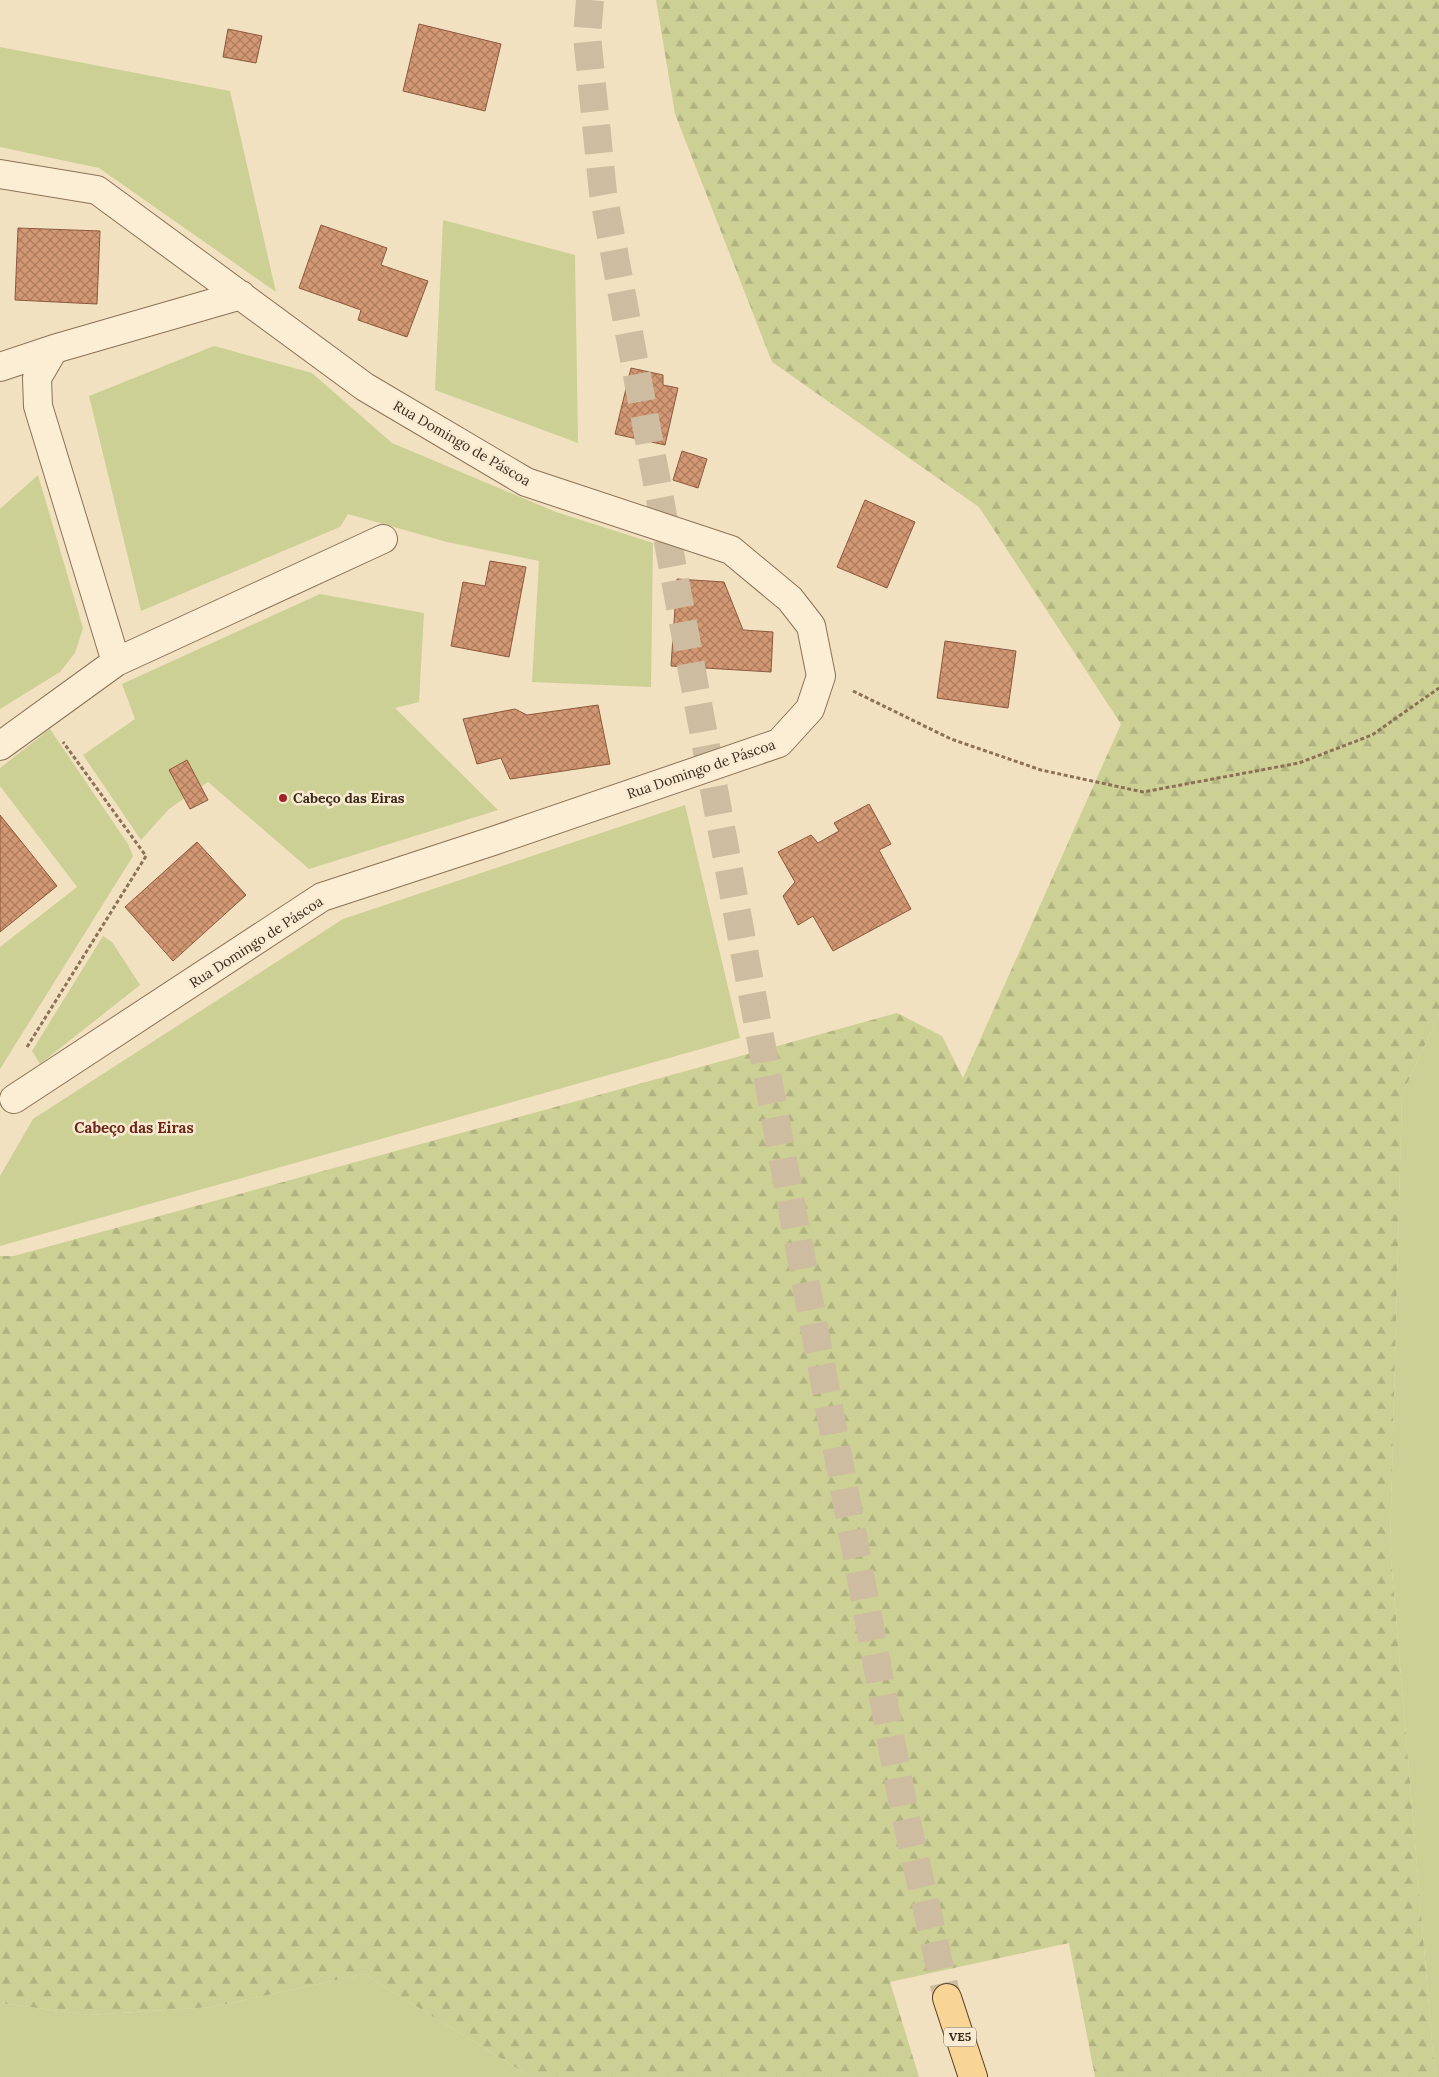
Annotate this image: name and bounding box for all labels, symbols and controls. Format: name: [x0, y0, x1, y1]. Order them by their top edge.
street label: Rua Domingo de Páscoa: [390, 396, 534, 490]
street label: Rua Domingo de Páscoa: [624, 735, 778, 803]
place label: Cabeço das Eiras: [293, 789, 405, 807]
marker: Cabeço das Eiras: [277, 792, 289, 804]
street label: Rua Domingo de Páscoa: [186, 892, 326, 992]
district label: Cabeço das Eiras: [74, 1118, 194, 1137]
road number: VE5: [944, 2028, 976, 2046]

